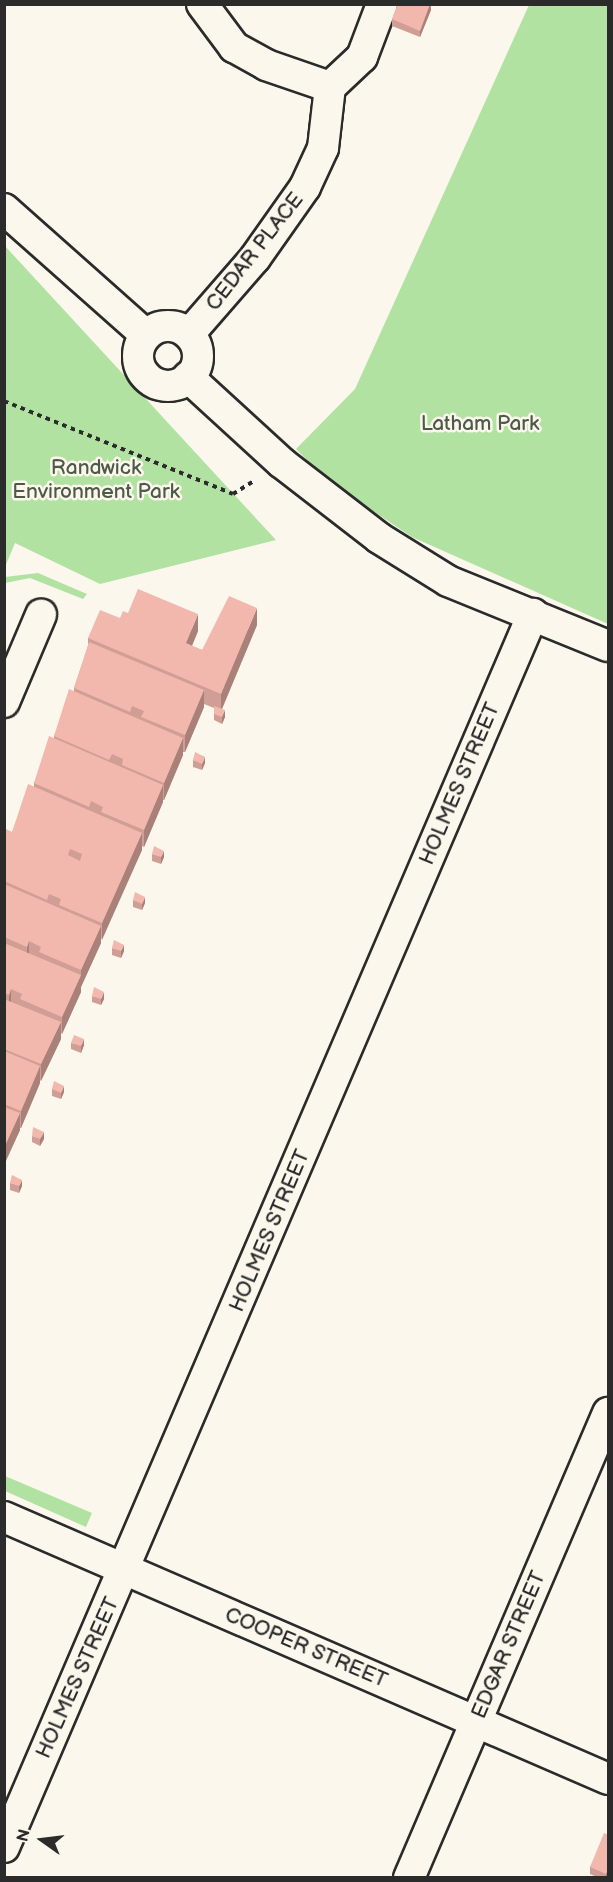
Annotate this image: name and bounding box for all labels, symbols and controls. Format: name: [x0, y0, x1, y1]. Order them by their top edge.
street label: CEDAR PLACE: [201, 188, 309, 316]
park label: Latham Park: [421, 411, 539, 437]
park label: Randwick Environment Park: [12, 455, 180, 505]
street label: HOLMES STREET: [414, 699, 506, 869]
street label: HOLMES STREET: [224, 1146, 316, 1316]
street label: EDGAR STREET: [467, 1567, 551, 1723]
street label: HOLMES STREET: [31, 1593, 125, 1763]
street label: COOPER STREET: [221, 1602, 391, 1694]
north arrow: [12, 1810, 72, 1870]
text: N: [13, 1827, 35, 1844]

